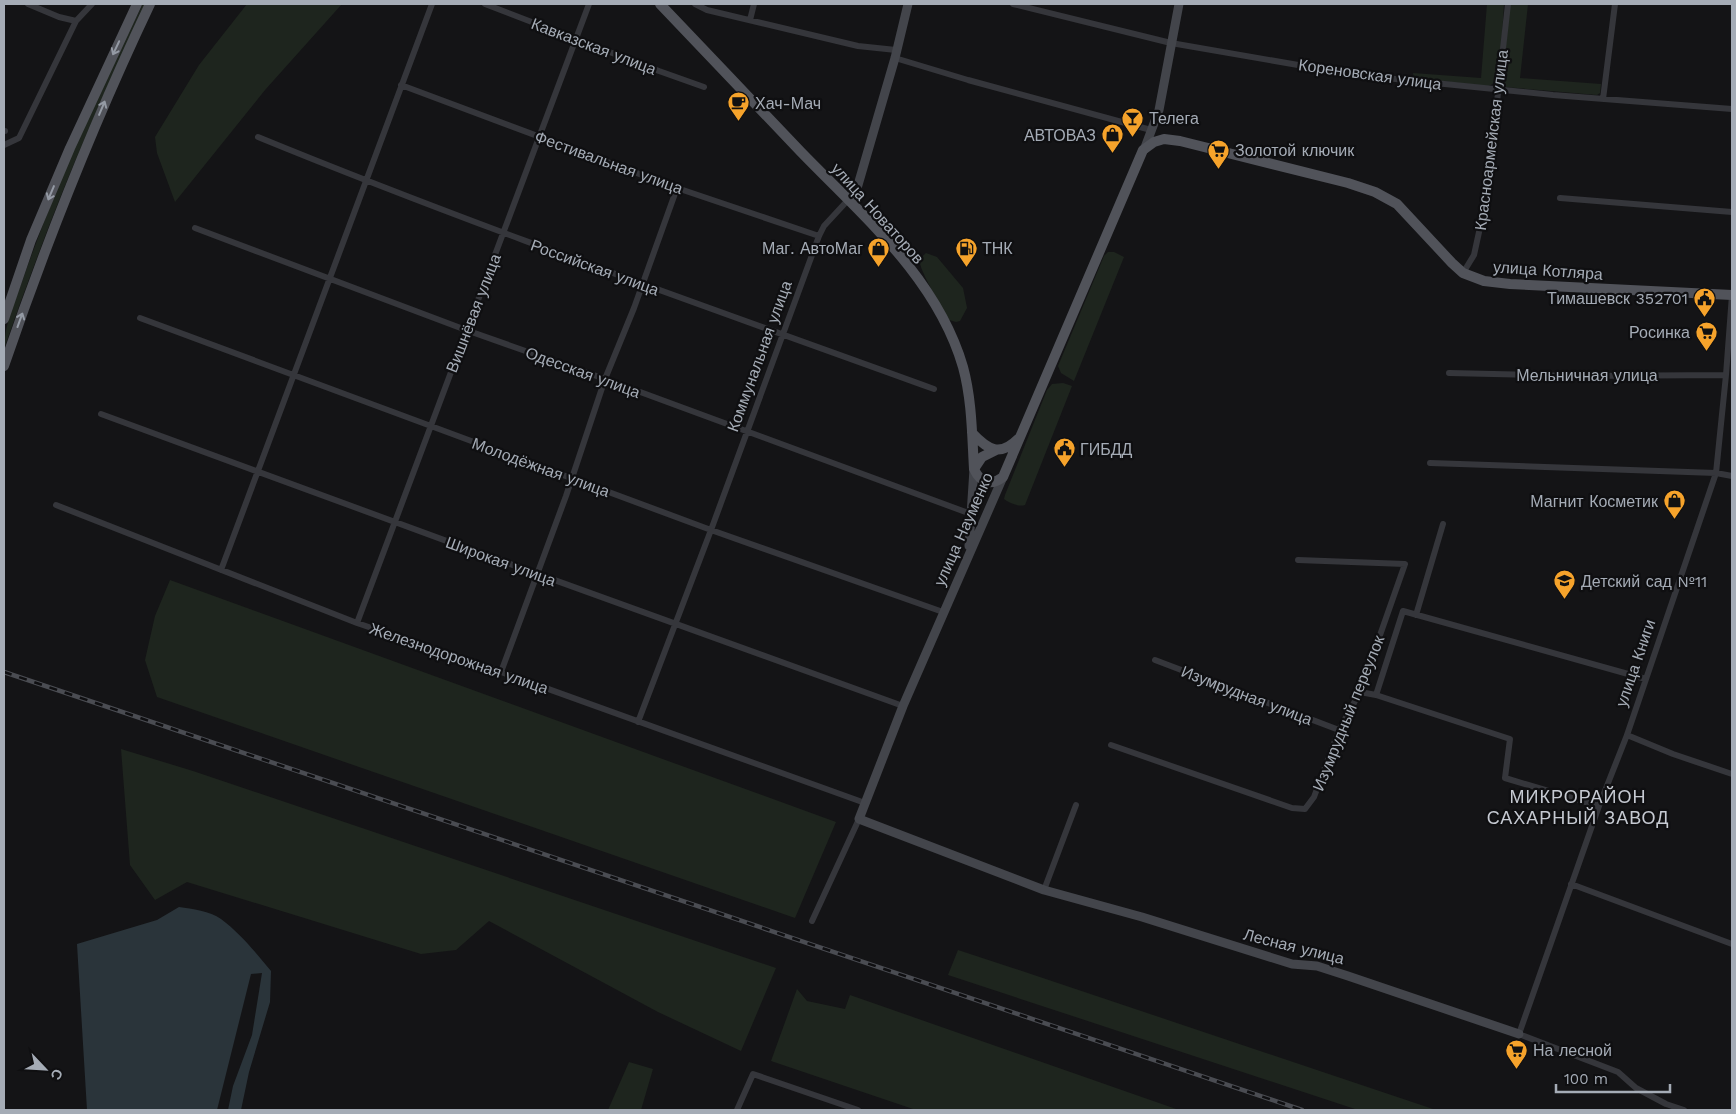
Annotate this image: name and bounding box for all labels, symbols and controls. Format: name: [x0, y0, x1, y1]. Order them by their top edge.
street label: Кавказская улица: [529, 14, 659, 79]
one-way arrow: [110, 40, 120, 55]
street label: Красноармейская улица: [1471, 49, 1512, 231]
street label: Кореновская улица: [1297, 55, 1443, 94]
cafe icon: Хач-Мач: [727, 91, 751, 122]
place label: Хач-Мач: [755, 94, 821, 113]
one-way arrow: [98, 101, 108, 116]
bar icon: Телега: [1121, 106, 1145, 137]
place label: Телега: [1149, 109, 1199, 128]
shop icon: АВТОВАЗ: [1100, 123, 1124, 154]
place label: АВТОВАЗ: [1024, 126, 1096, 145]
street label: Фестивальная улица: [532, 127, 685, 198]
supermarket icon: Золотой ключик: [1207, 138, 1231, 169]
place label: Золотой ключик: [1235, 141, 1355, 160]
street label: улица Новаторов: [827, 159, 928, 268]
one-way arrow: [46, 185, 55, 200]
street label: Российская улица: [528, 235, 662, 300]
shop icon: Маг. АвтоМаг: [867, 236, 891, 267]
fuel station icon: ТНК: [954, 236, 978, 267]
place label: Маг. АвтоМаг: [762, 239, 863, 258]
place label: ТНК: [982, 239, 1013, 258]
street label: Вишнёвая улица: [442, 251, 505, 375]
street label: улица Котляра: [1492, 257, 1604, 284]
street label: Коммунальная улица: [723, 278, 796, 434]
public building icon: Тимашевск 352701: [1692, 286, 1716, 317]
place label: Тимашевск 352701: [1547, 289, 1688, 308]
one-way arrow: [16, 313, 25, 328]
supermarket icon: Росинка: [1694, 320, 1718, 351]
place label: Росинка: [1629, 323, 1690, 342]
street label: Одесская улица: [523, 343, 643, 402]
street label: Мельничная улица: [1516, 366, 1658, 385]
street label: Молодёжная улица: [469, 434, 612, 501]
public building icon: ГИБДД: [1052, 437, 1076, 468]
place label: ГИБДД: [1080, 440, 1133, 459]
street label: улица Науменко: [930, 469, 997, 589]
shop icon: Магнит Косметик: [1662, 489, 1686, 520]
place label: Магнит Косметик: [1530, 492, 1659, 511]
street label: Широкая улица: [443, 533, 559, 590]
school or university icon: Детский сад №11: [1553, 569, 1577, 600]
place label: Детский сад №11: [1581, 572, 1707, 591]
street label: улица Книги: [1612, 617, 1659, 709]
street label: Железнодорожная улица: [367, 619, 551, 698]
street label: Изумрудный переулок: [1309, 632, 1389, 794]
street label: Изумрудная улица: [1179, 662, 1315, 729]
district label: МИКРОРАЙОН САХАРНЫЙ ЗАВОД: [1487, 786, 1669, 828]
street label: Лесная улица: [1241, 925, 1346, 968]
supermarket icon: На лесной: [1505, 1038, 1529, 1069]
place label: На лесной: [1533, 1041, 1612, 1060]
north arrow: [20, 1044, 70, 1094]
scale bar: [1556, 1062, 1670, 1094]
text: С: [47, 1067, 66, 1082]
text: 100 m: [1564, 1070, 1608, 1088]

